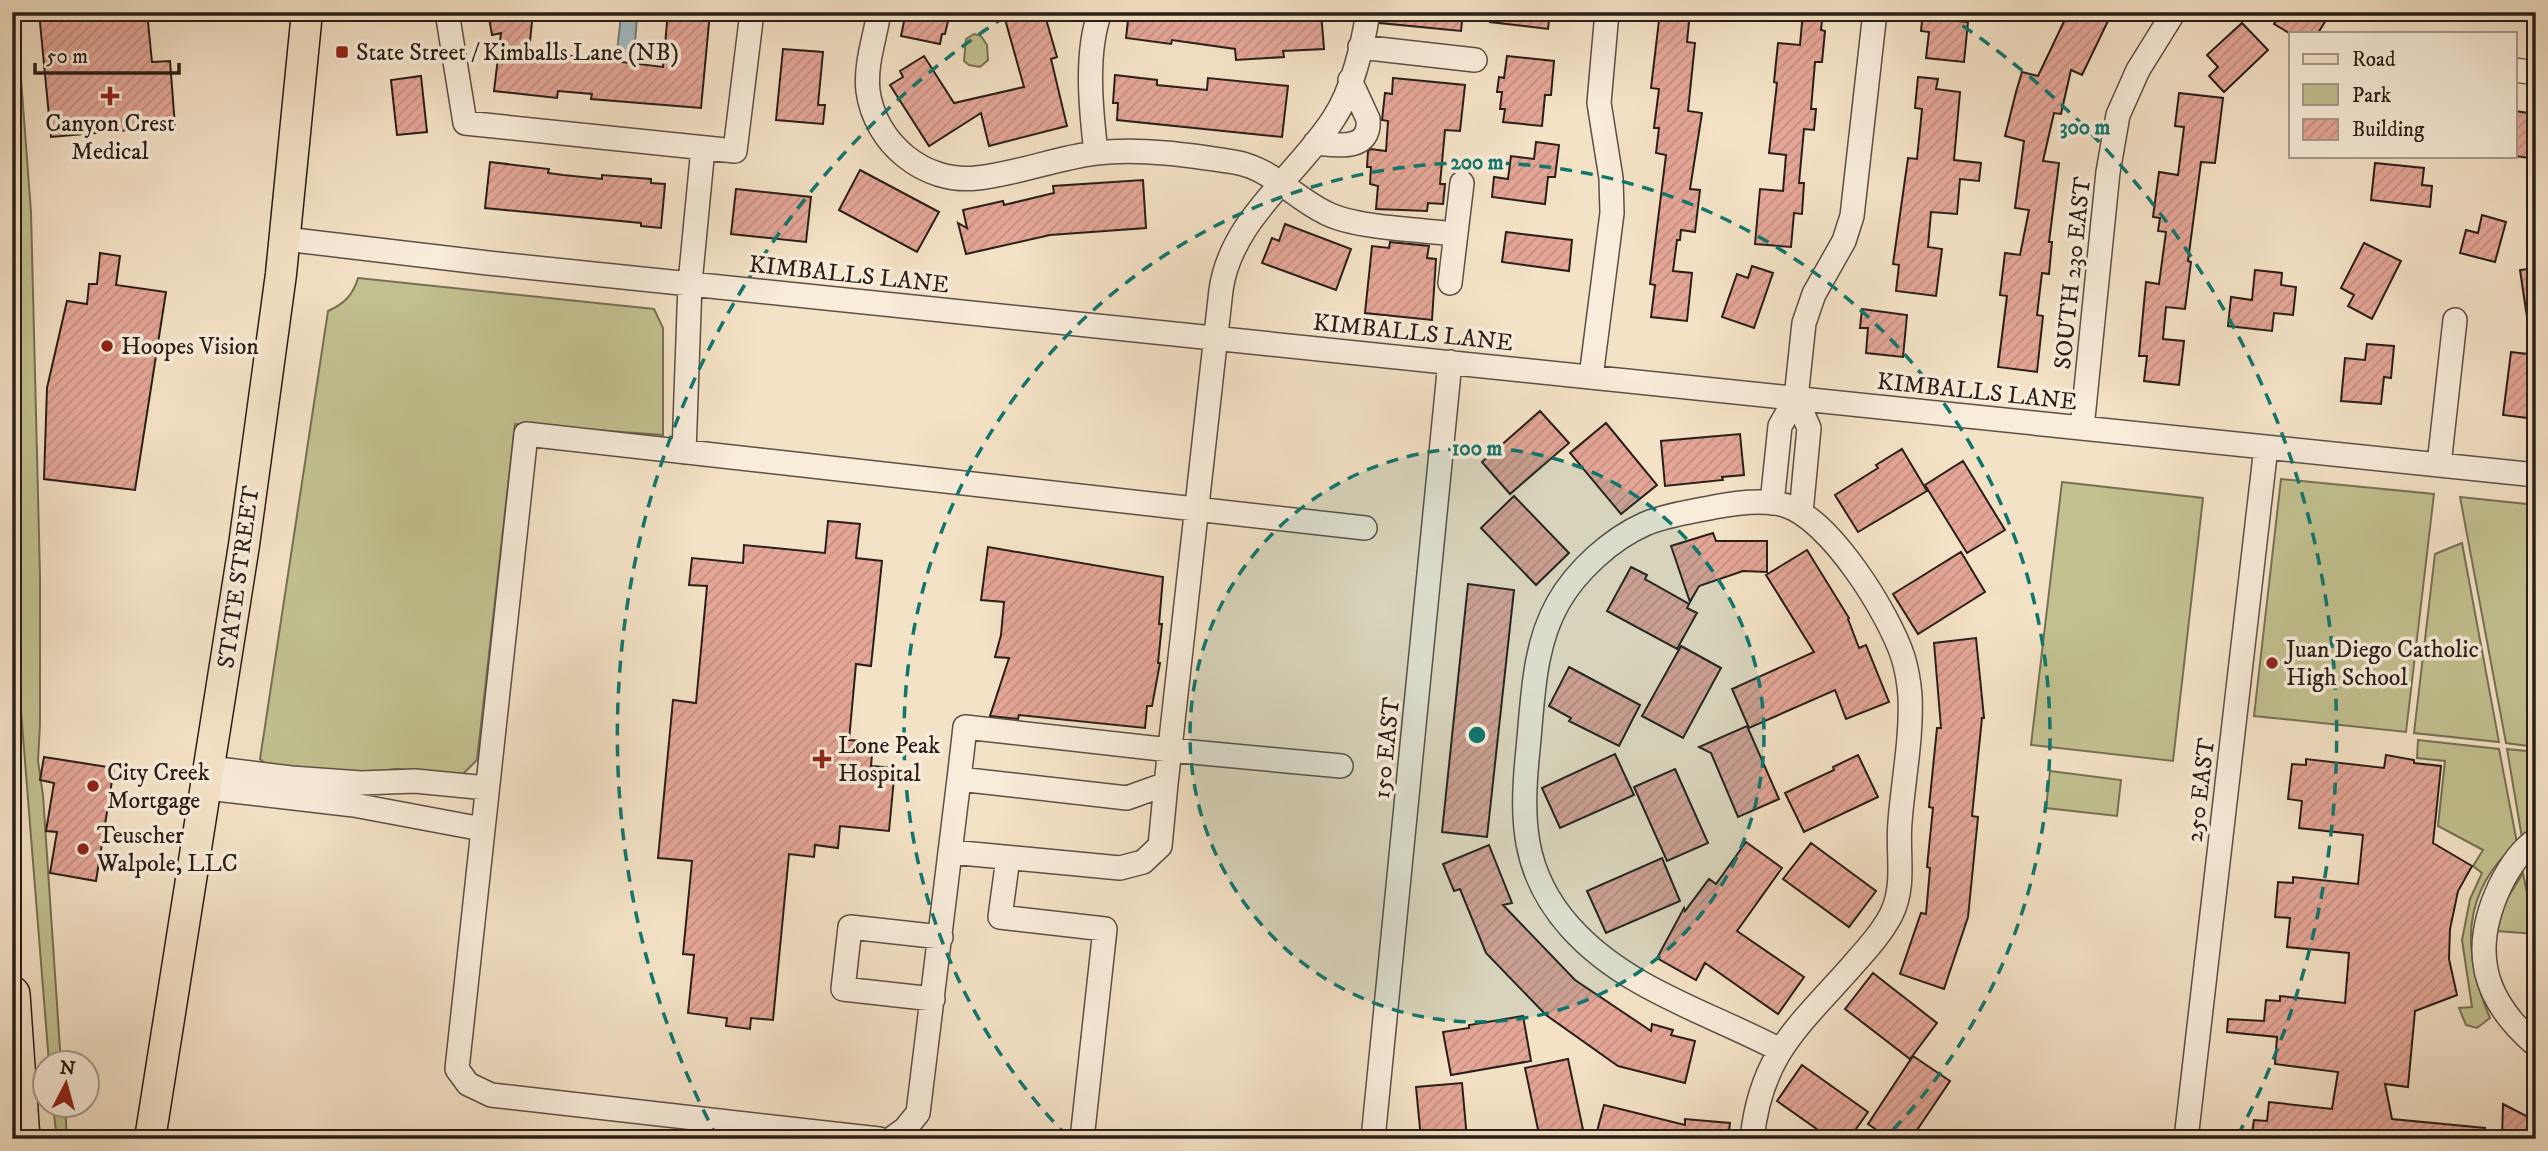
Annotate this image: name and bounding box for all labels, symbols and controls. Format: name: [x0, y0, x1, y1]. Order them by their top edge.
scale bar: [35, 32, 178, 76]
legend: [2289, 32, 2516, 158]
place label: State Street / Kimballs Lane (NB): [356, 38, 679, 68]
text: 50 m: [46, 44, 88, 70]
marker: State Street / Kimballs Lane (NB): [334, 44, 350, 60]
text: Road: [2352, 47, 2396, 73]
text: Park: [2352, 83, 2392, 109]
marker: Canyon Crest Medical: [100, 86, 120, 106]
place label: Canyon Crest Medical: [45, 109, 175, 167]
text: 300 m: [2060, 115, 2111, 141]
text: Building: [2352, 117, 2425, 143]
text: 200 m: [1450, 150, 1504, 176]
street label: SOUTH 230 EAST: [2048, 175, 2098, 371]
street label: KIMBALLS LANE: [747, 250, 950, 300]
street label: KIMBALLS LANE: [1311, 308, 1514, 358]
place label: Hoopes Vision: [121, 332, 259, 362]
marker: Hoopes Vision: [99, 338, 115, 354]
street label: KIMBALLS LANE: [1875, 367, 2078, 417]
text: 100 m: [1452, 436, 1502, 462]
street label: STATE STREET: [211, 484, 267, 670]
place label: Juan Diego Catholic High School: [2284, 635, 2479, 693]
marker: Juan Diego Catholic High School: [2264, 655, 2280, 671]
street label: 150 EAST: [1367, 696, 1407, 800]
centre of rings: [1465, 723, 1489, 747]
place label: Lone Peak Hospital: [838, 731, 940, 789]
street label: 250 EAST: [2180, 736, 2222, 844]
marker: Lone Peak Hospital: [812, 749, 832, 769]
place label: City Creek Mortgage: [107, 758, 210, 816]
marker: City Creek Mortgage: [85, 778, 101, 794]
place label: Teuscher Walpole, LLC: [96, 821, 238, 879]
marker: Teuscher Walpole, LLC: [75, 841, 91, 857]
north arrow: [32, 1050, 102, 1120]
text: N: [59, 1056, 77, 1081]

